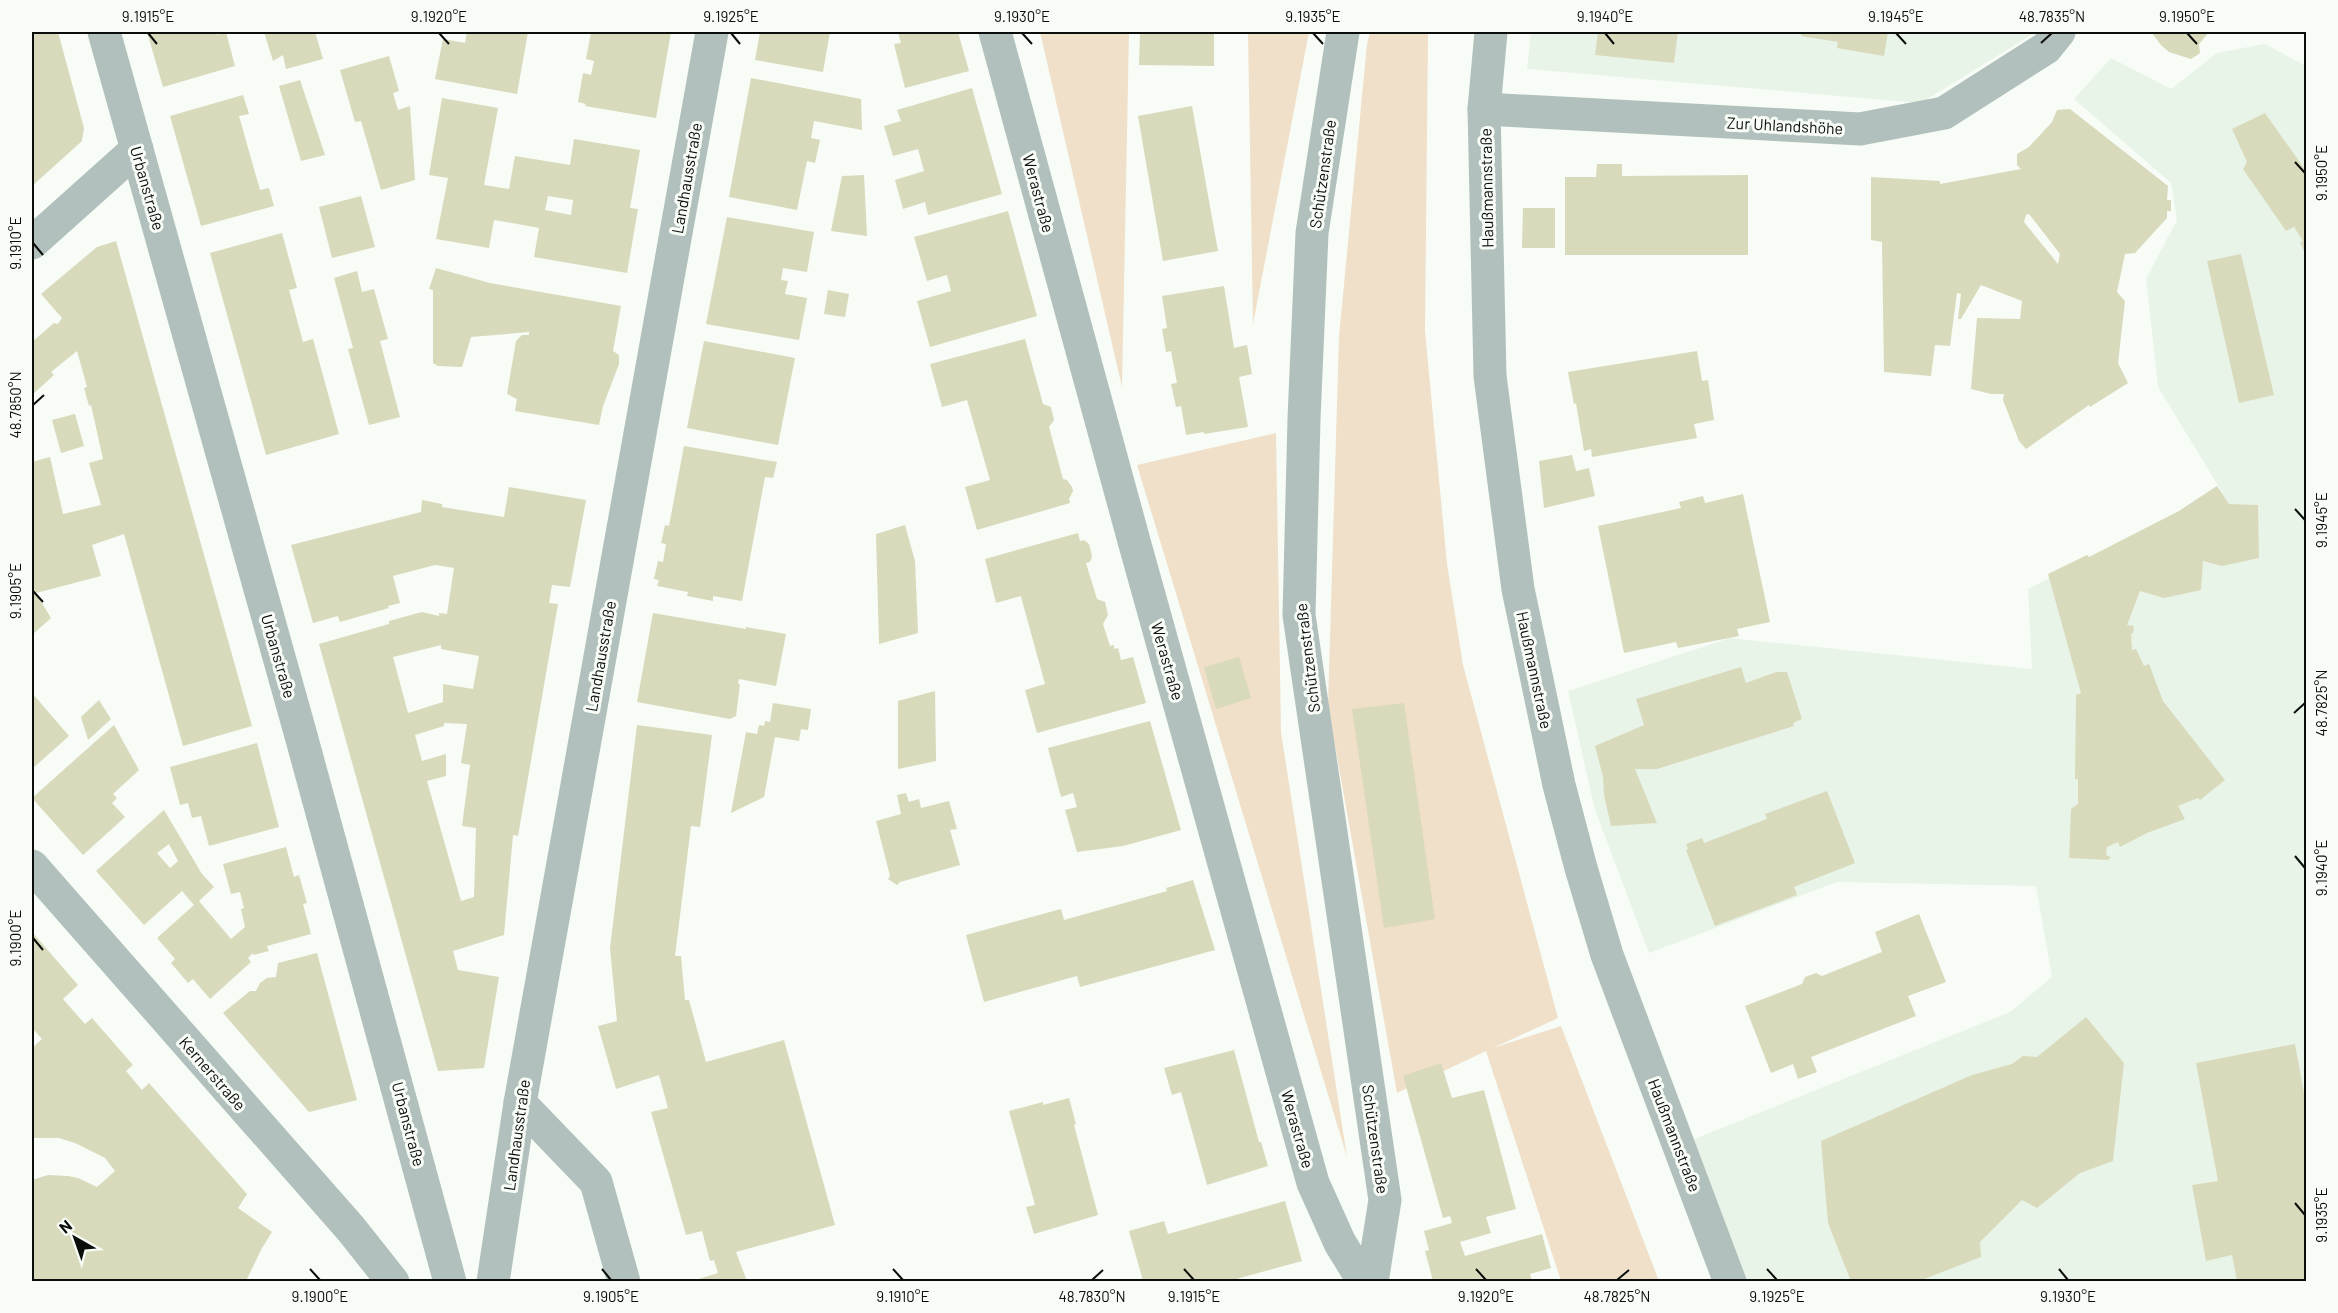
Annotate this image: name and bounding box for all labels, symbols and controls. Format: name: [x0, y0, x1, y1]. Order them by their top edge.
text: 9.1915°E: [122, 7, 174, 25]
text: 9.1920°E: [411, 7, 467, 25]
text: 9.1925°E: [703, 7, 759, 25]
text: 9.1930°E: [994, 7, 1050, 25]
text: 9.1935°E: [1285, 7, 1341, 25]
text: 9.1940°E: [1577, 7, 1633, 25]
text: 9.1945°E: [1868, 7, 1924, 25]
text: 48.7835°N: [2019, 7, 2085, 25]
text: 9.1950°E: [2159, 7, 2215, 25]
street label: Zur Uhlandshöhe: [1726, 112, 1844, 138]
street label: Schützenstraße: [1305, 118, 1339, 230]
street label: Landhausstraße: [667, 121, 705, 235]
street label: Haußmannstraße: [1475, 128, 1497, 248]
street label: Urbanstraße: [127, 144, 169, 232]
text: 9.1950°E: [2312, 145, 2330, 201]
street label: Werastraße: [1019, 152, 1059, 234]
text: 9.1910°E: [6, 216, 24, 270]
text: 48.7850°N: [6, 371, 24, 439]
text: 9.1945°E: [2312, 492, 2330, 548]
text: 9.1905°E: [6, 563, 24, 619]
street label: Landhausstraße: [581, 599, 619, 713]
street label: Schützenstraße: [1291, 602, 1323, 714]
street label: Haußmannstraße: [1513, 609, 1557, 731]
street label: Urbanstraße: [258, 612, 300, 700]
street label: Werastraße: [1148, 620, 1188, 702]
text: 48.7825°N: [2312, 670, 2330, 736]
text: 9.1940°E: [2312, 840, 2330, 896]
text: 9.1900°E: [6, 910, 24, 966]
street label: Kernerstraße: [176, 1032, 250, 1114]
street label: Haußmannstraße: [1645, 1076, 1705, 1194]
street label: Landhausstraße: [499, 1078, 533, 1192]
street label: Urbanstraße: [389, 1080, 429, 1168]
street label: Schützenstraße: [1359, 1083, 1393, 1195]
street label: Werastraße: [1278, 1088, 1318, 1170]
text: 9.1935°E: [2312, 1187, 2330, 1243]
north arrow: [45, 1208, 105, 1268]
text: N: [55, 1215, 75, 1237]
text: 9.1900°E: [292, 1287, 348, 1305]
text: 9.1905°E: [583, 1287, 639, 1305]
text: 9.1910°E: [876, 1287, 930, 1305]
text: 48.7830°N: [1058, 1287, 1126, 1305]
text: 9.1915°E: [1168, 1287, 1220, 1305]
text: 9.1920°E: [1458, 1287, 1514, 1305]
text: 48.7825°N: [1584, 1287, 1650, 1305]
text: 9.1925°E: [1749, 1287, 1805, 1305]
text: 9.1930°E: [2040, 1287, 2096, 1305]

